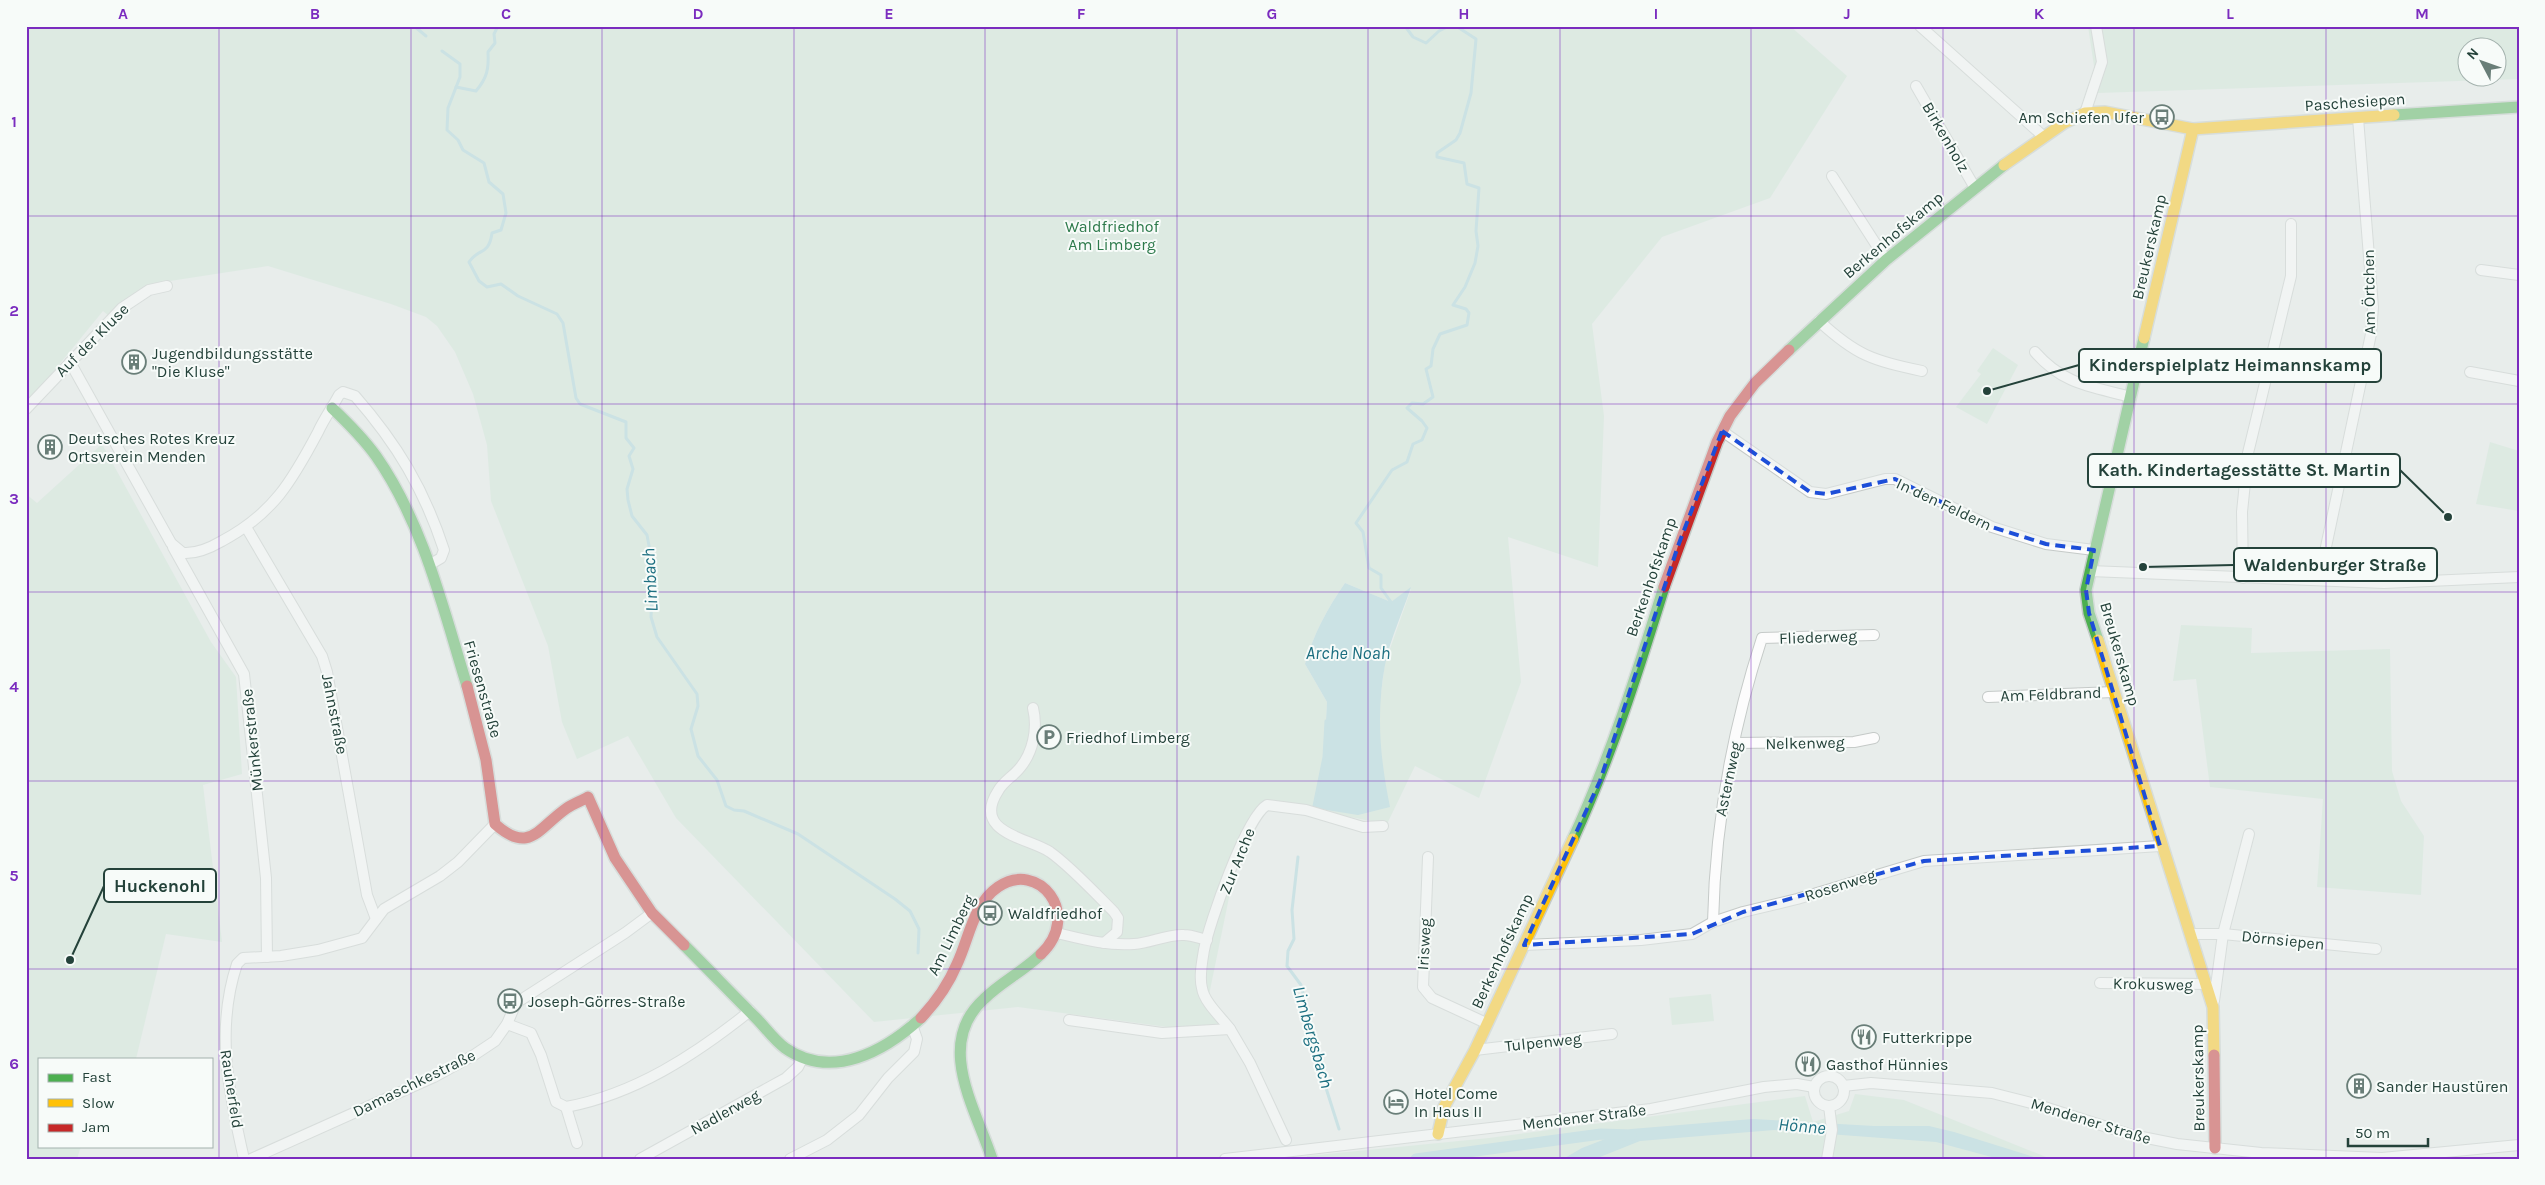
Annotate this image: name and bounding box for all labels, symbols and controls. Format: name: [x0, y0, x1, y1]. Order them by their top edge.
text: A: [118, 4, 128, 23]
text: B: [310, 4, 320, 23]
text: C: [501, 4, 511, 23]
text: D: [693, 4, 704, 23]
text: E: [884, 4, 894, 23]
text: F: [1077, 4, 1086, 23]
text: G: [1267, 4, 1277, 23]
text: H: [1458, 4, 1470, 23]
text: I: [1654, 4, 1658, 23]
text: J: [1843, 4, 1851, 23]
text: K: [2034, 4, 2045, 23]
text: L: [2226, 4, 2234, 23]
text: M: [2415, 4, 2429, 23]
north arrow: [2458, 38, 2508, 88]
text: N: [2463, 44, 2482, 63]
street label: Paschesiepen: [2304, 89, 2406, 115]
street label: Birkenholz: [1918, 99, 1974, 175]
bus stop icon: Am Schiefen Ufer: [2149, 104, 2175, 130]
place label: Am Schiefen Ufer: [2018, 108, 2144, 127]
text: 1: [11, 112, 17, 131]
street label: Berkenhofskamp: [1839, 188, 1947, 282]
street label: Breukerskamp: [2128, 193, 2170, 301]
park label: Waldfriedhof Am Limberg: [1065, 217, 1160, 254]
street label: Am Örtchen: [2359, 249, 2379, 335]
street label: Auf der Kluse: [51, 299, 133, 381]
text: 2: [9, 301, 19, 320]
place label: Jugendbildungsstätte "Die Kluse": [152, 344, 313, 381]
building icon: Jugendbildungsstätte "Die Kluse": [121, 349, 147, 375]
callout: Kinderspielplatz Heimannskamp: [2079, 349, 2381, 382]
text: Kinderspielplatz Heimannskamp: [2089, 354, 2371, 376]
place label: Deutsches Rotes Kreuz Ortsverein Menden: [68, 429, 235, 466]
building icon: Deutsches Rotes Kreuz Ortsverein Menden: [37, 434, 63, 460]
callout: Kath. Kindertagesstätte St. Martin: [2088, 454, 2400, 487]
text: Kath. Kindertagesstätte St. Martin: [2098, 459, 2390, 481]
street label: In den Feldern: [1893, 474, 1995, 534]
text: 3: [9, 489, 19, 508]
street label: Berkenhofskamp: [1622, 515, 1680, 639]
water label: Limbach: [637, 547, 663, 613]
callout: Waldenburger Straße: [2234, 548, 2437, 581]
text: Waldenburger Straße: [2244, 554, 2426, 576]
street label: Breukerskamp: [2096, 600, 2144, 708]
street label: Fliederweg: [1779, 626, 1857, 648]
street label: Friesenstraße: [460, 638, 506, 740]
water label: Arche Noah: [1306, 642, 1390, 664]
street label: Jahnstraße: [318, 672, 352, 756]
text: 4: [9, 677, 19, 696]
street label: Am Feldbrand: [2000, 683, 2102, 705]
street label: Münkerstraße: [237, 688, 267, 792]
parking icon: Friedhof Limberg: [1036, 724, 1062, 750]
place label: Friedhof Limberg: [1066, 728, 1190, 747]
street label: Nelkenweg: [1765, 733, 1845, 753]
street label: Asternweg: [1711, 740, 1745, 818]
street label: Zur Arche: [1215, 825, 1259, 897]
street label: Rosenweg: [1802, 865, 1878, 905]
text: 5: [9, 866, 19, 885]
callout: Huckenohl: [104, 869, 216, 902]
text: Huckenohl: [114, 875, 206, 897]
street label: Berkenhofskamp: [1467, 890, 1537, 1012]
street label: Am Limberg: [923, 892, 979, 978]
bus stop icon: Waldfriedhof: [977, 900, 1003, 926]
place label: Waldfriedhof: [1008, 904, 1103, 923]
street label: Irisweg: [1413, 917, 1435, 971]
street label: Dörnsiepen: [2241, 926, 2325, 954]
street label: Krokusweg: [2113, 974, 2193, 994]
water label: Limbergsbach: [1288, 983, 1338, 1091]
bus stop icon: Joseph-Görres-Straße: [497, 988, 523, 1014]
place label: Joseph-Görres-Straße: [528, 992, 686, 1011]
restaurant icon: Futterkrippe: [1851, 1024, 1877, 1050]
street label: Breukerskamp: [2188, 1024, 2208, 1132]
place label: Futterkrippe: [1882, 1028, 1972, 1047]
street label: Tulpenweg: [1504, 1029, 1582, 1055]
street label: Damaschkestraße: [350, 1045, 478, 1121]
street label: Rauherfeld: [216, 1048, 248, 1130]
restaurant icon: Gasthof Hünnies: [1795, 1051, 1821, 1077]
text: 6: [9, 1054, 19, 1073]
place label: Gasthof Hünnies: [1826, 1055, 1948, 1074]
legend: [38, 1058, 212, 1148]
text: Fast: [82, 1068, 112, 1086]
building icon: Sander Haustüren: [2346, 1073, 2372, 1099]
place label: Sander Haustüren: [2376, 1077, 2508, 1096]
place label: Hotel Come In Haus II: [1414, 1084, 1498, 1121]
street label: Nadlerweg: [687, 1085, 763, 1139]
hotel icon: Hotel Come In Haus II: [1383, 1089, 1409, 1115]
text: Slow: [82, 1094, 114, 1112]
street label: Mendener Straße: [2029, 1094, 2153, 1148]
street label: Mendener Straße: [1521, 1100, 1647, 1134]
water label: Hönne: [1777, 1113, 1827, 1139]
scale bar: [2348, 1115, 2428, 1147]
text: Jam: [82, 1118, 110, 1136]
text: 50 m: [2355, 1124, 2390, 1142]

